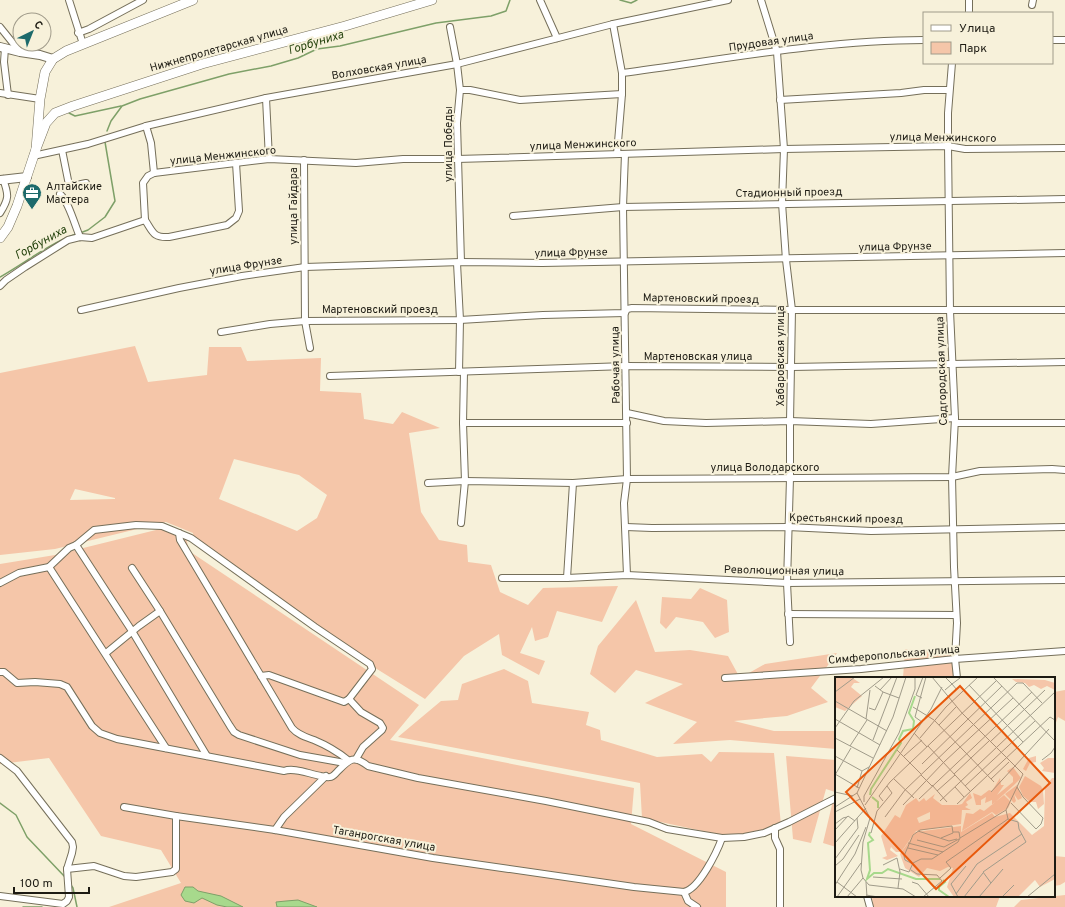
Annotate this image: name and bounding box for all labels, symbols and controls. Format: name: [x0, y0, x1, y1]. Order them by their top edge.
north arrow: [12, 12, 52, 52]
legend: [923, 12, 1053, 64]
text: С: [31, 18, 45, 33]
text: Улица: [959, 21, 995, 37]
street label: Нижнепролетарская улица: [148, 23, 290, 75]
water label: Горбуниха: [286, 27, 346, 59]
street label: Прудовая улица: [728, 29, 814, 55]
text: Парк: [959, 41, 987, 57]
street label: Волховская улица: [330, 53, 428, 83]
street label: улица Победы: [442, 106, 456, 182]
street label: улица Менжинского: [889, 130, 997, 146]
street label: улица Менжинского: [529, 136, 637, 154]
street label: улица Менжинского: [169, 143, 277, 169]
street label: улица Гайдара: [287, 167, 301, 245]
place label: Алтайские Мастера: [46, 180, 102, 207]
office icon: Алтайские Мастера: [21, 182, 43, 210]
street label: Стадионный проезд: [735, 185, 843, 201]
water label: Горбуниха: [12, 222, 71, 264]
street label: улица Фрунзе: [858, 239, 932, 255]
street label: улица Фрунзе: [534, 245, 608, 261]
street label: улица Фрунзе: [209, 253, 283, 279]
street label: Мартеновский проезд: [643, 291, 759, 307]
street label: Мартеновский проезд: [322, 303, 438, 317]
street label: Хабаровская улица: [774, 305, 788, 407]
street label: Садгородская улица: [933, 316, 951, 426]
street label: Рабочая улица: [608, 326, 624, 404]
street label: Мартеновская улица: [644, 350, 753, 364]
street label: улица Володарского: [710, 461, 820, 475]
street label: Крестьянский проезд: [789, 511, 903, 527]
street label: Революционная улица: [724, 563, 844, 579]
street label: Симферопольская улица: [828, 642, 961, 668]
inset map: [835, 677, 1055, 897]
street label: Таганрогская улица: [332, 823, 437, 855]
scale bar: [14, 869, 89, 895]
text: 100 m: [20, 876, 53, 892]

